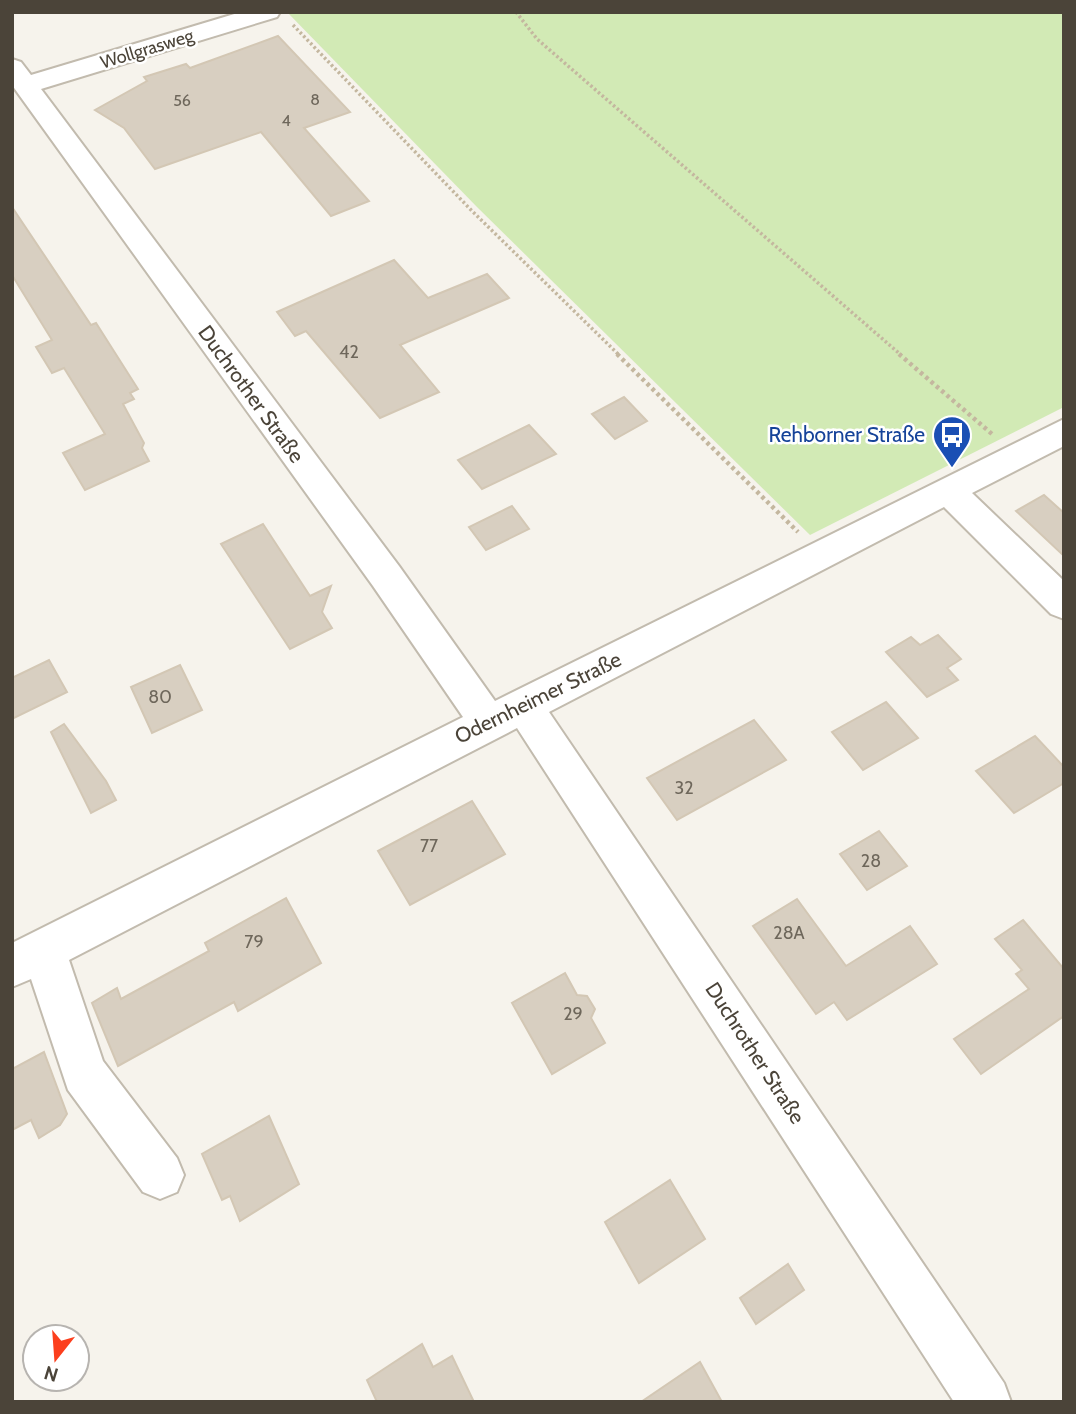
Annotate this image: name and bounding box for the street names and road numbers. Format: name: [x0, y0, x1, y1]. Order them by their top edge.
street label: Wollgrasweg: [98, 24, 197, 74]
street label: Duchrother Straße: [193, 320, 310, 467]
street label: Odernheimer Straße: [450, 646, 625, 749]
street label: Duchrother Straße: [700, 977, 811, 1128]

